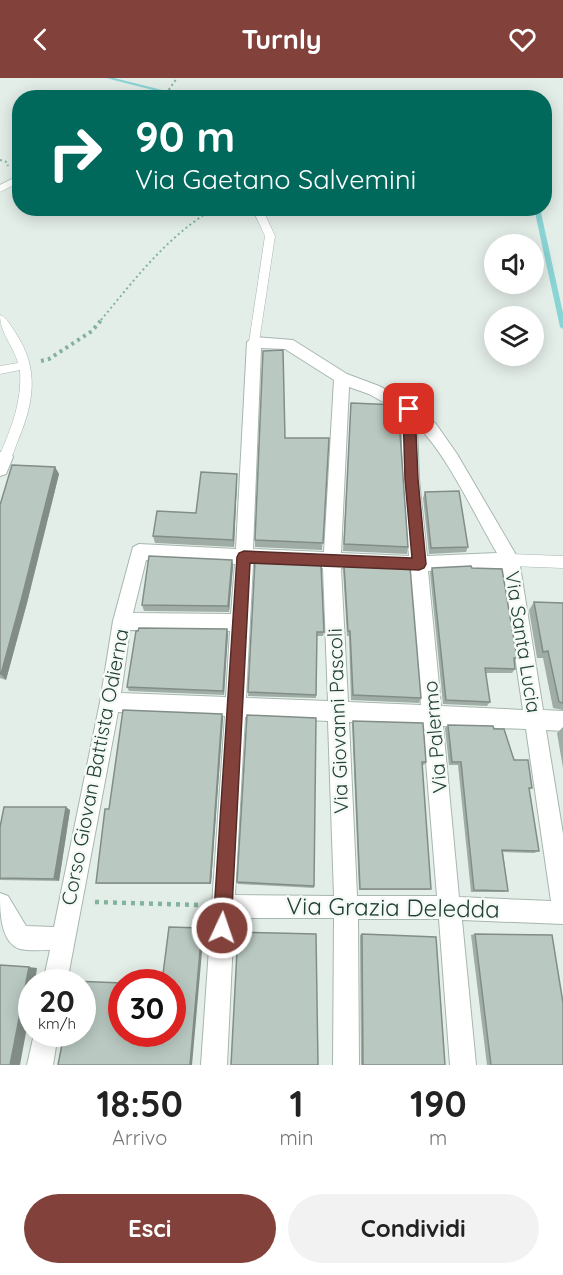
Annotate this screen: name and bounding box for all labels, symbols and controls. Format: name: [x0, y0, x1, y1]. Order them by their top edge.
text: Turnly: [241, 22, 322, 56]
icon: back: [24, 23, 57, 56]
icon: heart: [506, 23, 539, 56]
text: 90 m: [135, 110, 235, 163]
icon: right: [36, 114, 114, 192]
text: Via Gaetano Salvemini: [135, 162, 416, 196]
map controls: [484, 234, 544, 366]
button: sound: [484, 234, 544, 294]
button: layers: [484, 306, 544, 366]
pin: [383, 383, 434, 434]
icon: arrive: [392, 392, 425, 425]
street label: Via Santa Lucia: [500, 569, 547, 715]
street label: Corso Giovan Battista Odierna: [55, 627, 134, 907]
street label: Via Giovanni Pascoli: [322, 628, 353, 814]
street label: Via Palermo: [417, 680, 452, 794]
street label: Via Grazia Deledda: [286, 890, 500, 924]
position arrow: [190, 896, 254, 960]
speed limit sign: 30: [108, 969, 186, 1047]
text: 20: [39, 982, 75, 1020]
text: km/h: [38, 1014, 76, 1033]
text: 18:50: [96, 1081, 183, 1126]
text: 1: [289, 1081, 303, 1126]
text: 190: [410, 1081, 467, 1126]
text: Arrivo: [112, 1125, 167, 1150]
text: min: [279, 1125, 313, 1150]
text: m: [429, 1125, 447, 1150]
button: Esci: [24, 1194, 276, 1263]
button: Condividi: [288, 1194, 539, 1263]

